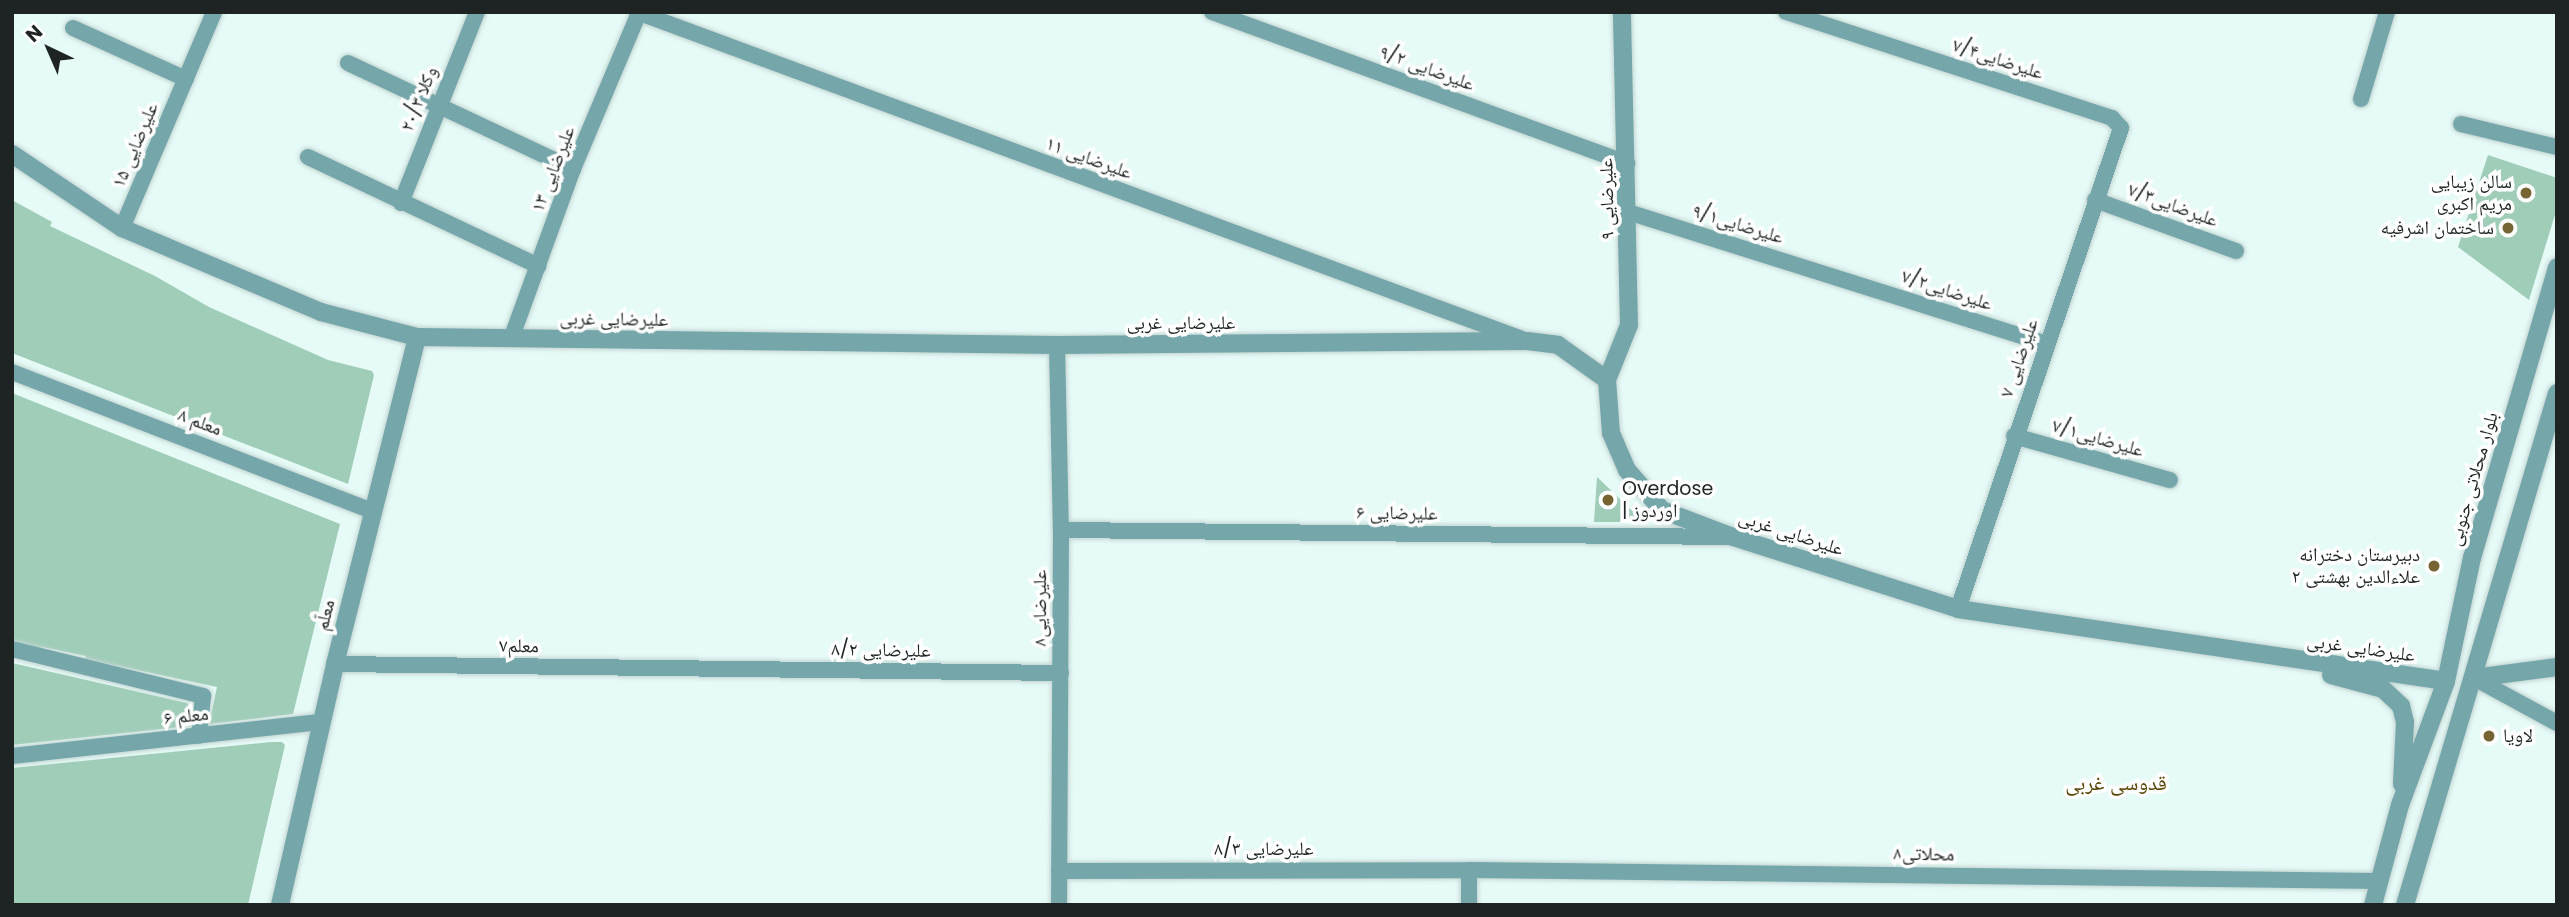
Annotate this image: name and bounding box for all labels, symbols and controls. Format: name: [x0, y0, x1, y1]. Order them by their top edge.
north arrow: [14, 14, 84, 84]
text: N: [20, 19, 49, 48]
street label: علیرضایی۷/۴: [1950, 34, 2046, 84]
street label: ۹/۲ علیرضایی: [1376, 40, 1478, 96]
street label: وکلا ۲۰/۳: [396, 63, 442, 135]
street label: ۱۵ علیرضایی: [107, 99, 163, 191]
street label: ۱۳ علیرضایی: [526, 123, 580, 215]
street label: ۱۱ علیرضایی: [1043, 132, 1135, 184]
street label: ۹ علیرضایی: [1595, 158, 1619, 240]
place label: سالن زیبایی مریم اکبری: [2431, 171, 2512, 215]
street label: علیرضایی۷/۳: [2125, 178, 2221, 232]
marker: سالن زیبایی مریم اکبری: [2518, 185, 2534, 201]
street label: علیرضایی۹/۱: [1690, 199, 1786, 249]
place label: ساختمان اشرفیه: [2381, 217, 2494, 239]
marker: ساختمان اشرفیه: [2500, 220, 2516, 236]
street label: علیرضایی۷/۲: [1899, 265, 1995, 315]
street label: علیرضایی غربی: [559, 307, 669, 331]
street label: علیرضایی غربی: [1127, 312, 1235, 334]
street label: ۷ علیرضایی: [1995, 316, 2043, 400]
street label: ۸ معلم: [175, 403, 225, 441]
street label: بلوار محلاتی جنوبی: [2443, 410, 2503, 548]
street label: علیرضایی۷/۱: [2050, 414, 2146, 462]
place label: Overdose | اوردوز: [1622, 478, 1713, 522]
marker: Overdose | اوردوز: [1600, 492, 1616, 508]
street label: ۶ علیرضایی: [1356, 501, 1438, 525]
street label: علیرضایی غربی: [1736, 505, 1846, 561]
place label: دبیرستان دخترانه علاءالدین بهشتی ۲: [2292, 544, 2420, 588]
marker: دبیرستان دخترانه علاءالدین بهشتی ۲: [2426, 558, 2442, 574]
street label: علیرضایی۸: [1029, 570, 1051, 646]
street label: معلّم: [310, 597, 340, 633]
street label: علیرضایی غربی: [2306, 629, 2416, 667]
street label: معلم۷: [499, 634, 539, 658]
street label: علیرضایی ۸/۲: [831, 638, 931, 662]
street label: ۶ معلم: [163, 702, 209, 730]
place label: لاویا: [2503, 725, 2533, 747]
marker: لاویا: [2481, 728, 2497, 744]
district label: قدوسی غربی: [2065, 770, 2167, 796]
street label: ۸/۳ علیرضایی: [1214, 838, 1314, 860]
street label: محلاتی۸: [1893, 842, 1955, 866]

